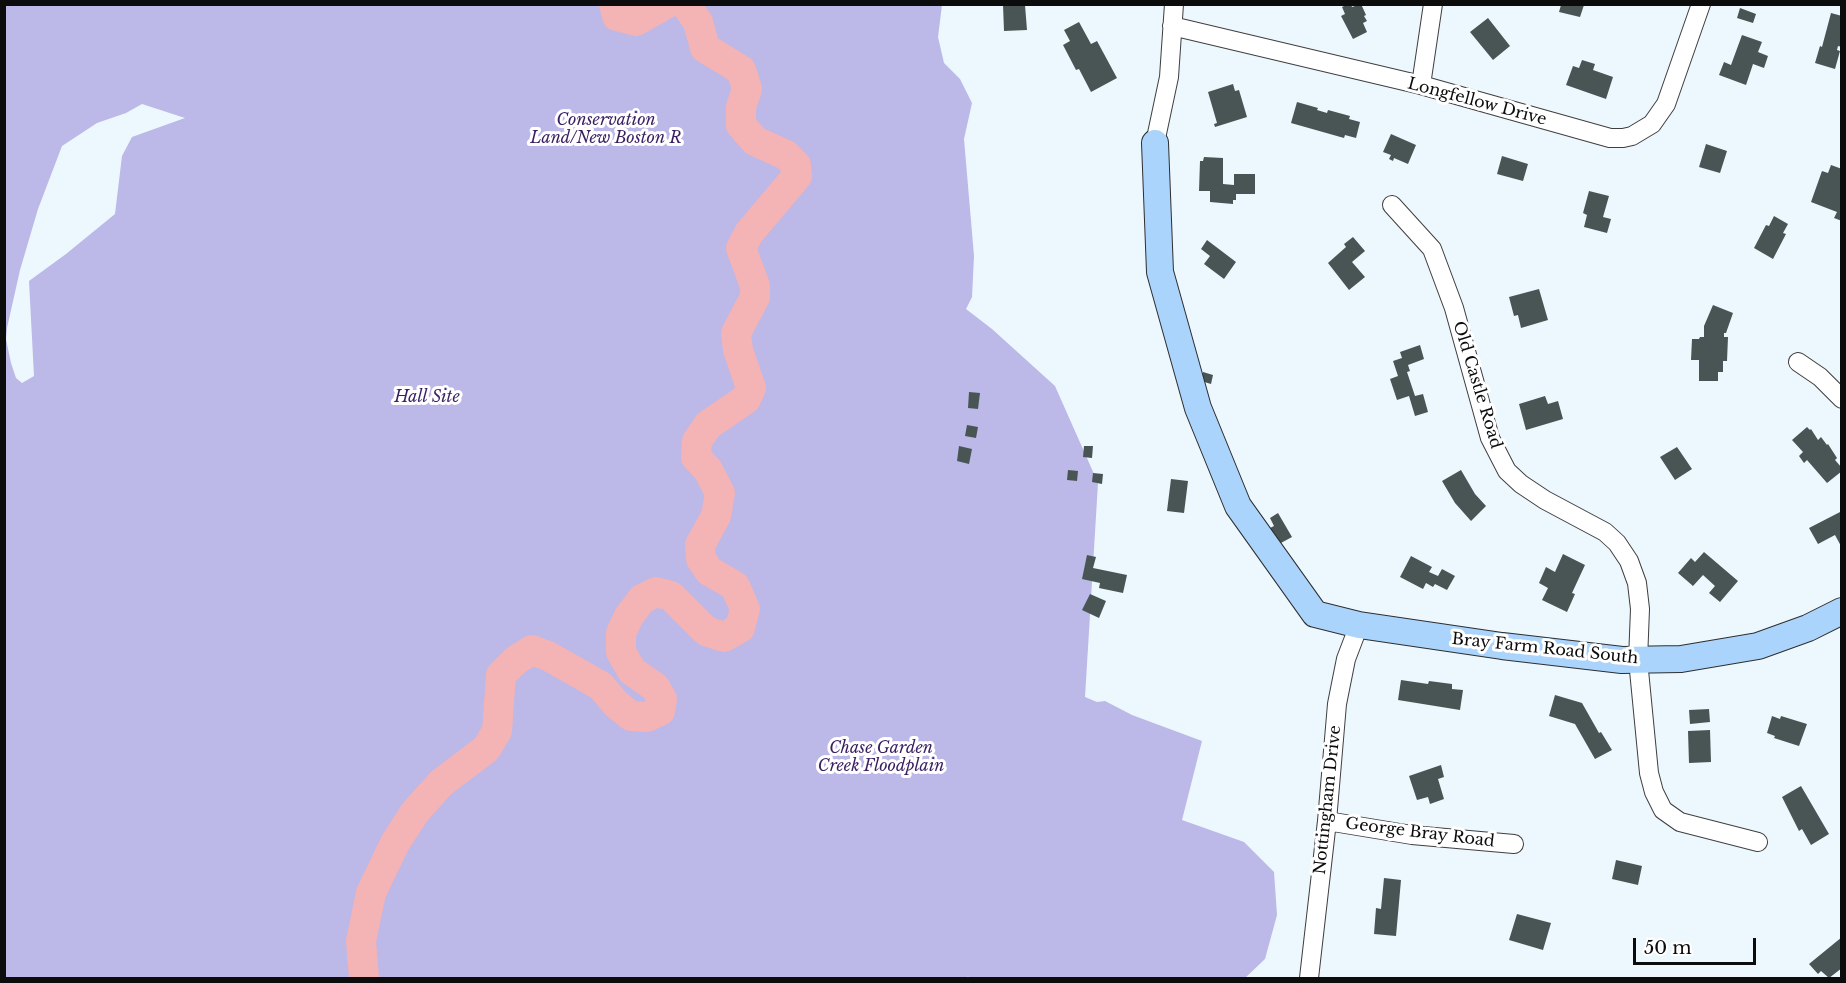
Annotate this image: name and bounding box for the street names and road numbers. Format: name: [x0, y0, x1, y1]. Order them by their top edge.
street label: Longfellow Drive: [1406, 74, 1548, 130]
street label: Old Castle Road: [1449, 319, 1505, 451]
street label: Bray Farm Road South: [1451, 630, 1639, 668]
street label: Nottingham Drive: [1311, 724, 1345, 876]
street label: George Bray Road: [1344, 814, 1496, 852]

